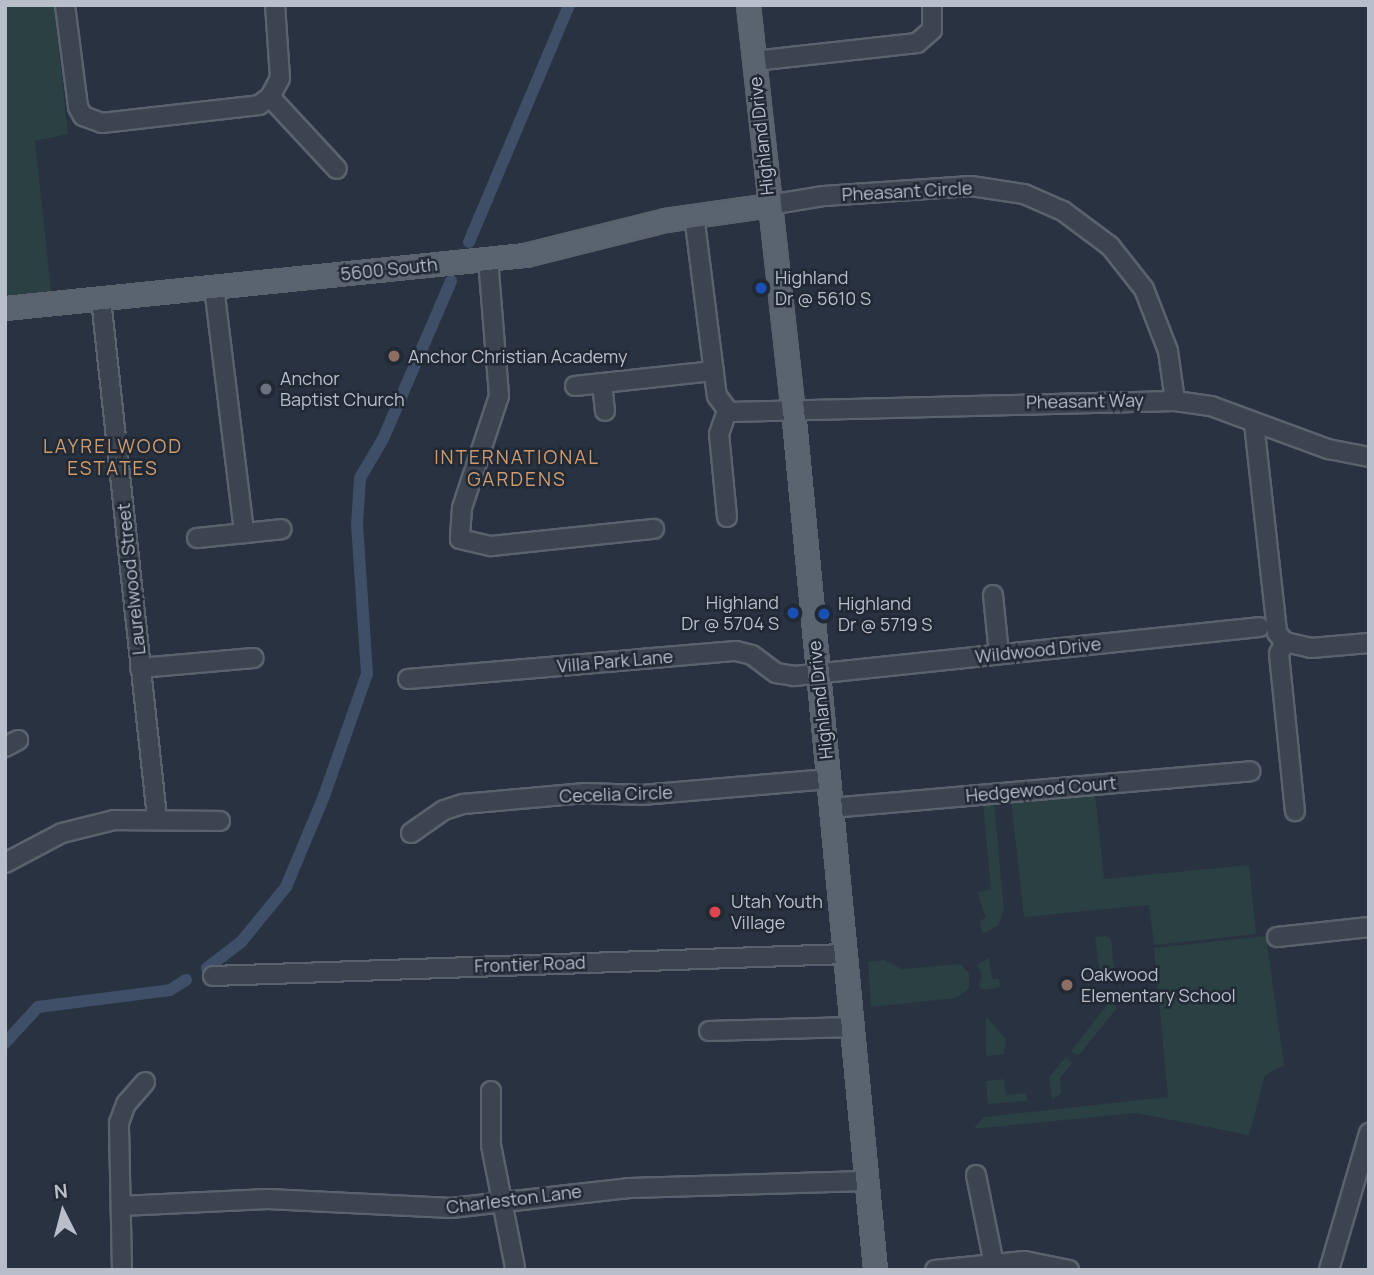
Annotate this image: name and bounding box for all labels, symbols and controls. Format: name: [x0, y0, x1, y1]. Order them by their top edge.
street label: Highland Drive: [744, 76, 778, 196]
street label: Pheasant Circle: [841, 177, 973, 205]
street label: 5600 South: [339, 253, 439, 285]
place label: Highland Dr @ 5610 S: [775, 267, 871, 310]
marker: Highland Dr @ 5610 S: [753, 280, 769, 296]
place label: Anchor Christian Academy: [408, 345, 627, 367]
marker: Anchor Christian Academy: [386, 348, 402, 364]
place label: Anchor Baptist Church: [280, 368, 405, 410]
marker: Anchor Baptist Church: [258, 381, 274, 397]
street label: Pheasant Way: [1026, 389, 1144, 413]
district label: LAYRELWOOD ESTATES: [44, 436, 182, 480]
district label: INTERNATIONAL GARDENS: [436, 447, 598, 491]
street label: Laurelwood Street: [112, 502, 150, 656]
place label: Highland Dr @ 5704 S: [681, 592, 779, 634]
place label: Highland Dr @ 5719 S: [838, 593, 932, 636]
marker: Highland Dr @ 5704 S: [785, 605, 801, 621]
marker: Highland Dr @ 5719 S: [816, 606, 832, 622]
street label: Wildwood Drive: [974, 633, 1102, 667]
street label: Highland Drive: [803, 640, 837, 760]
street label: Villa Park Lane: [556, 645, 674, 677]
street label: Hedgewood Court: [965, 772, 1117, 806]
street label: Cecelia Circle: [559, 781, 673, 807]
place label: Utah Youth Village: [731, 891, 823, 934]
marker: Utah Youth Village: [705, 902, 725, 922]
street label: Frontier Road: [474, 951, 586, 977]
place label: Oakwood Elementary School: [1081, 964, 1236, 1006]
marker: Oakwood Elementary School: [1059, 977, 1075, 993]
north arrow: [28, 1177, 98, 1247]
text: N: [53, 1177, 69, 1205]
street label: Charleston Lane: [445, 1180, 583, 1218]

